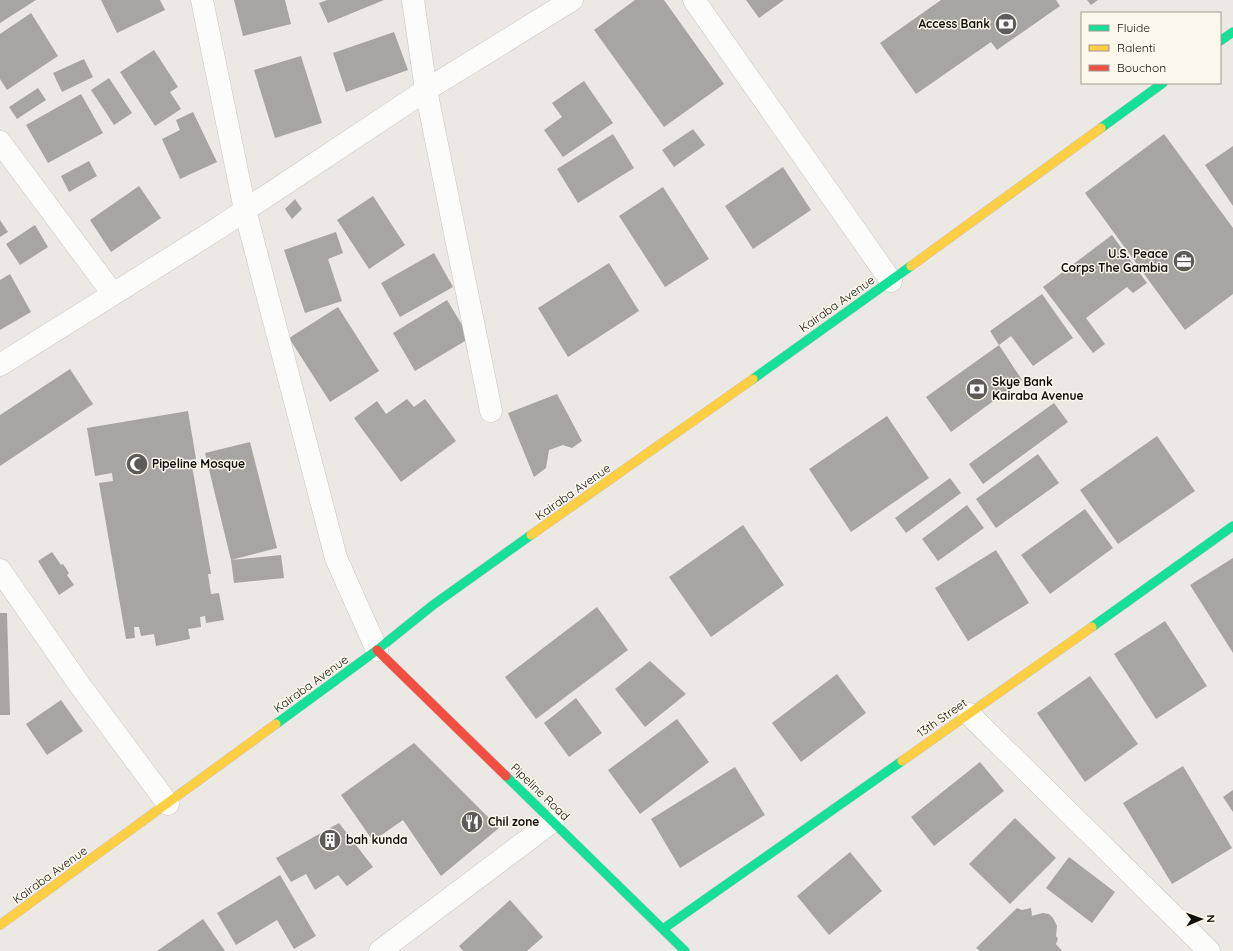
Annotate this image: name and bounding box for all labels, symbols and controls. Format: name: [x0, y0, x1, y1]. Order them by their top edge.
bank icon: Access Bank: [993, 11, 1019, 37]
legend: [1081, 12, 1221, 84]
place label: Access Bank: [918, 16, 990, 31]
text: Fluide: [1117, 20, 1150, 35]
text: Ralenti: [1117, 40, 1155, 55]
text: Bouchon: [1117, 60, 1166, 75]
place label: U.S. Peace Corps The Gambia: [1061, 246, 1168, 275]
office icon: U.S. Peace Corps The Gambia: [1171, 248, 1197, 274]
street label: Kairaba Avenue: [796, 272, 877, 335]
place label: Skye Bank Kairaba Avenue: [992, 374, 1084, 403]
bank icon: Skye Bank Kairaba Avenue: [964, 376, 990, 402]
mosque icon: Pipeline Mosque: [124, 451, 150, 477]
place label: Pipeline Mosque: [152, 456, 245, 471]
street label: Kairaba Avenue: [532, 460, 613, 523]
street label: Kairaba Avenue: [270, 651, 351, 716]
street label: 13th Street: [914, 695, 970, 740]
street label: Pipeline Road: [508, 760, 573, 823]
restaurant icon: Chil zone: [459, 809, 485, 835]
place label: Chil zone: [488, 814, 539, 829]
building icon: bah kunda: [317, 827, 343, 853]
place label: bah kunda: [346, 832, 408, 847]
street label: Kairaba Avenue: [9, 842, 90, 907]
north arrow: [1181, 899, 1221, 939]
text: N: [1204, 914, 1218, 923]

